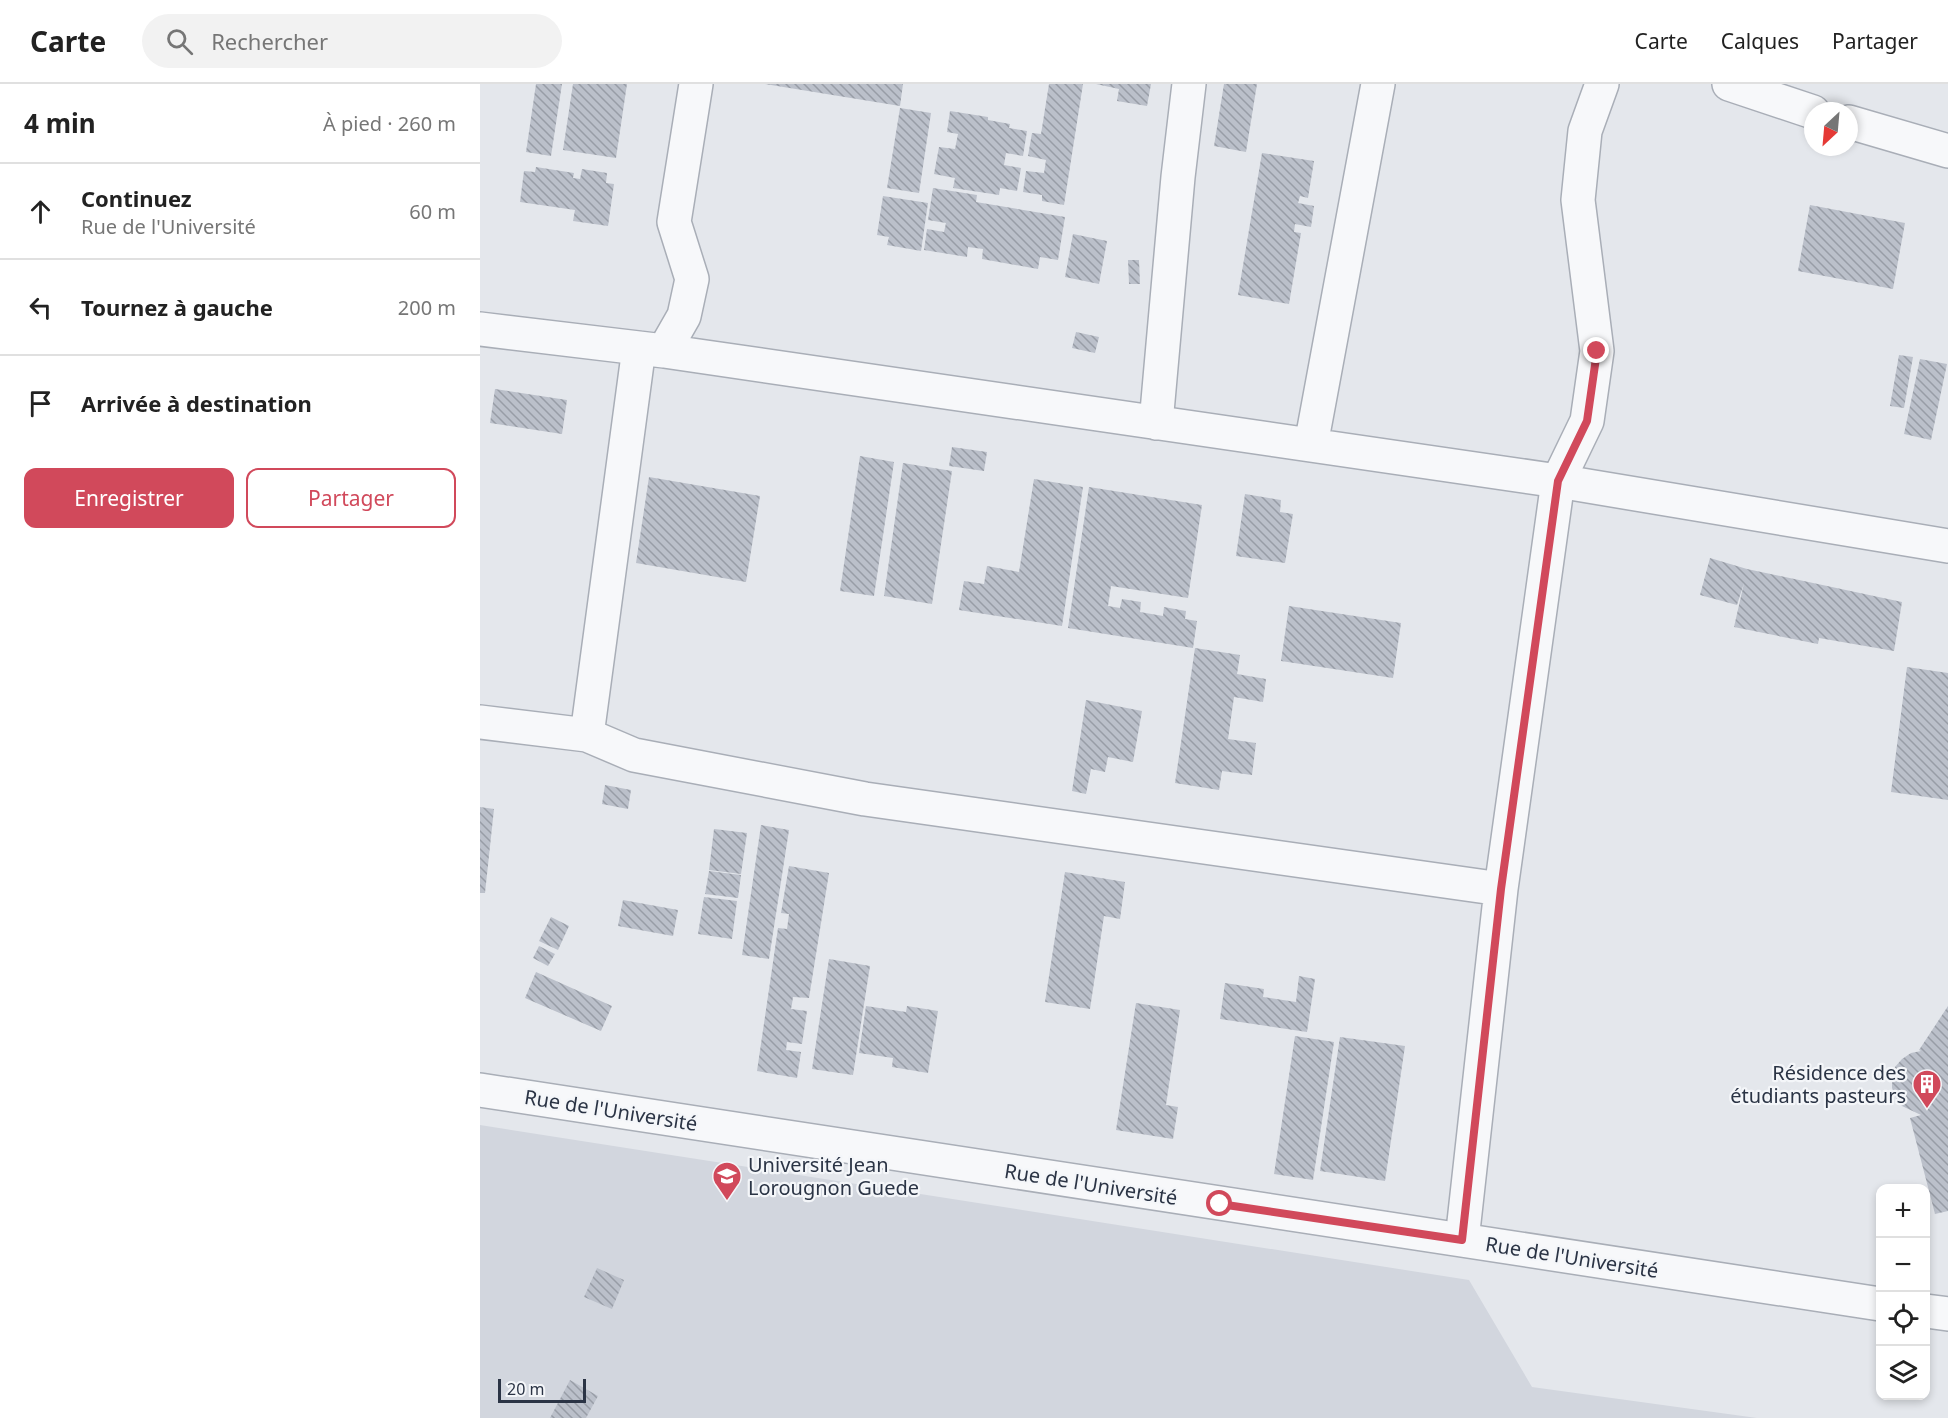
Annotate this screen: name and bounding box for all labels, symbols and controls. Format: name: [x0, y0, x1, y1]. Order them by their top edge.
search box: [142, 14, 562, 68]
text: Carte: [30, 22, 106, 60]
icon: search: [163, 25, 196, 58]
text: Rechercher: [211, 26, 328, 56]
text: Carte: [1635, 27, 1688, 55]
text: Calques: [1721, 27, 1799, 55]
text: Partager: [1832, 27, 1918, 55]
north arrow: [1804, 102, 1858, 156]
text: 4 min: [24, 105, 96, 141]
text: À pied · 260 m: [323, 110, 456, 137]
text: Continuez: [81, 183, 192, 213]
icon: ahead: [24, 195, 57, 228]
text: 60 m: [409, 198, 456, 225]
text: Rue de l'Université: [81, 213, 256, 240]
icon: left: [24, 291, 57, 324]
text: Tournez à gauche: [81, 292, 273, 322]
text: 200 m: [398, 294, 456, 321]
route end: [1583, 337, 1609, 363]
icon: arrive: [24, 387, 57, 420]
text: Arrivée à destination: [81, 388, 312, 418]
button: Enregistrer: [24, 468, 234, 528]
button: Partager: [246, 468, 456, 528]
place label: Résidence des étudiants pasteurs: [1730, 1059, 1906, 1109]
building icon: Résidence des étudiants pasteurs: [1911, 1068, 1943, 1110]
street label: Rue de l'Université: [523, 1083, 699, 1137]
place label: Université Jean Lorougnon Guede: [748, 1151, 919, 1201]
street label: Rue de l'Université: [1003, 1157, 1179, 1211]
school or university icon: Université Jean Lorougnon Guede: [711, 1160, 743, 1202]
map controls: [1876, 1184, 1930, 1400]
button: +: [1876, 1184, 1930, 1238]
route start: [1206, 1190, 1232, 1216]
street label: Rue de l'Université: [1484, 1230, 1660, 1284]
button: −: [1876, 1238, 1930, 1292]
button: locate: [1876, 1292, 1930, 1346]
button: layers: [1876, 1346, 1930, 1400]
scale bar: [498, 1376, 586, 1404]
text: 20 m: [507, 1378, 544, 1400]

